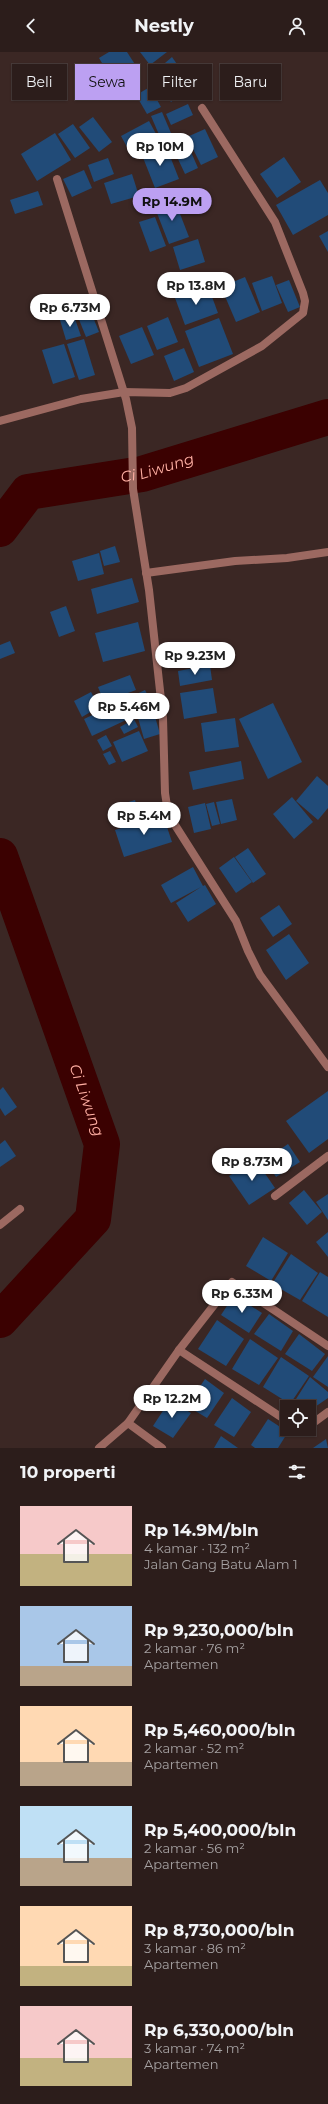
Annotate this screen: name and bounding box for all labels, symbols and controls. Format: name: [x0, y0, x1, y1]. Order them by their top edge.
icon: back: [20, 15, 42, 37]
text: Nestly: [134, 15, 194, 37]
icon: person: [286, 15, 308, 37]
chip: Beli: [12, 64, 67, 100]
chip: Sewa: [75, 64, 140, 100]
chip: Filter: [148, 64, 212, 100]
chip: Baru: [220, 64, 281, 100]
pin: Rp 10M: [127, 133, 193, 167]
text: Rp 10M: [136, 138, 184, 154]
pin: Rp 14.9M: [131, 188, 213, 222]
text: Rp 14.9M: [142, 193, 202, 209]
pin: Rp 13.8M: [155, 272, 237, 306]
text: Rp 13.8M: [166, 277, 226, 293]
pin: Rp 6.73M: [29, 294, 111, 328]
text: Rp 6.73M: [39, 299, 101, 315]
water label: Ci Liwung: [119, 449, 196, 486]
pin: Rp 9.23M: [154, 642, 236, 676]
text: Rp 9.23M: [164, 647, 226, 663]
pin: Rp 5.46M: [88, 693, 170, 727]
text: Rp 5.46M: [98, 698, 161, 714]
pin: Rp 5.4M: [107, 802, 181, 836]
text: Rp 5.4M: [117, 807, 171, 823]
water label: Ci Liwung: [65, 1061, 108, 1139]
pin: Rp 8.73M: [211, 1148, 293, 1182]
text: Rp 8.73M: [221, 1153, 283, 1169]
pin: Rp 6.33M: [201, 1280, 283, 1314]
text: Rp 6.33M: [211, 1285, 273, 1301]
pin: Rp 12.2M: [131, 1385, 213, 1419]
text: Rp 12.2M: [143, 1390, 201, 1406]
map controls: [280, 1400, 316, 1436]
button: locate: [280, 1400, 316, 1436]
icon: filters: [286, 1461, 308, 1483]
text: 10 properti: [20, 1462, 116, 1482]
text: Rp 14.9M/bln: [144, 1520, 259, 1540]
icon: home: [52, 1522, 100, 1570]
text: 4 kamar · 132 m²: [144, 1540, 250, 1556]
text: Jalan Gang Batu Alam 1: [144, 1556, 298, 1572]
text: Rp 9,230,000/bln: [144, 1620, 294, 1640]
icon: home: [52, 1622, 100, 1670]
text: 2 kamar · 76 m²: [144, 1640, 245, 1656]
text: Apartemen: [144, 1656, 219, 1672]
text: Rp 5,460,000/bln: [144, 1720, 295, 1740]
icon: home: [52, 1722, 100, 1770]
text: 2 kamar · 52 m²: [144, 1740, 244, 1756]
text: Apartemen: [144, 1756, 219, 1772]
text: Rp 5,400,000/bln: [144, 1820, 296, 1840]
icon: home: [52, 1822, 100, 1870]
text: 2 kamar · 56 m²: [144, 1840, 245, 1856]
text: Apartemen: [144, 1856, 219, 1872]
text: Rp 8,730,000/bln: [144, 1920, 294, 1940]
icon: home: [52, 1922, 100, 1970]
text: 3 kamar · 86 m²: [144, 1940, 246, 1956]
text: Apartemen: [144, 1956, 219, 1972]
text: Rp 6,330,000/bln: [144, 2020, 294, 2040]
icon: home: [52, 2022, 100, 2070]
text: 3 kamar · 74 m²: [144, 2040, 245, 2056]
text: Apartemen: [144, 2056, 219, 2072]

